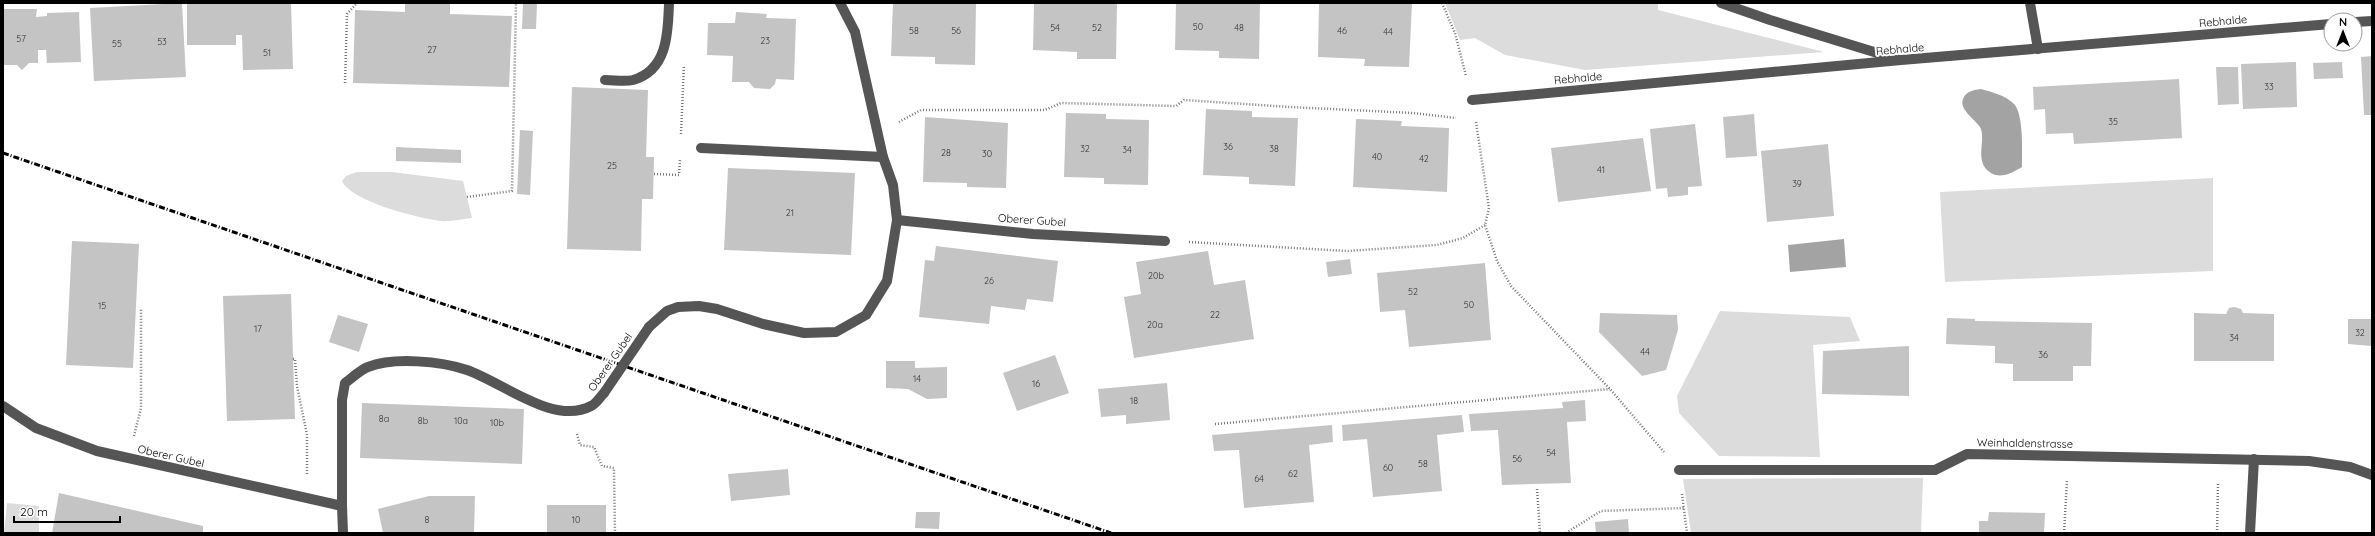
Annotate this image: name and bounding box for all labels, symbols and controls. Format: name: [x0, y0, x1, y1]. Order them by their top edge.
street label: Rebhalde: [2198, 12, 2248, 30]
north arrow: [2323, 12, 2363, 52]
text: N: [2339, 15, 2347, 29]
house number: 50: [1193, 21, 1203, 32]
house number: 54: [1050, 22, 1060, 33]
house number: 52: [1092, 22, 1102, 33]
house number: 48: [1234, 22, 1244, 33]
house number: 58: [909, 25, 919, 36]
house number: 56: [951, 25, 961, 36]
house number: 46: [1337, 25, 1347, 36]
house number: 44: [1383, 26, 1393, 37]
house number: 57: [16, 33, 26, 44]
house number: 23: [760, 35, 770, 46]
house number: 53: [157, 36, 167, 47]
house number: 55: [112, 38, 122, 49]
street label: Rebhalde: [1875, 40, 1925, 58]
house number: 27: [427, 44, 437, 55]
house number: 51: [263, 47, 271, 58]
street label: Rebhalde: [1553, 69, 1603, 87]
house number: 33: [2264, 81, 2274, 92]
house number: 35: [2108, 116, 2118, 127]
house number: 36: [1223, 141, 1233, 152]
house number: 32: [1080, 143, 1090, 154]
house number: 38: [1269, 143, 1279, 154]
house number: 34: [1122, 144, 1132, 155]
house number: 28: [941, 147, 951, 158]
house number: 30: [982, 148, 992, 159]
house number: 40: [1372, 151, 1382, 162]
house number: 42: [1419, 153, 1429, 164]
house number: 25: [607, 160, 617, 171]
house number: 41: [1597, 164, 1605, 175]
house number: 39: [1792, 178, 1802, 189]
house number: 21: [786, 207, 794, 218]
street label: Oberer Gubel: [998, 211, 1066, 229]
house number: 20b: [1148, 270, 1164, 281]
house number: 26: [984, 275, 994, 286]
house number: 52: [1408, 286, 1418, 297]
house number: 50: [1464, 299, 1474, 310]
house number: 15: [98, 300, 106, 311]
house number: 22: [1210, 309, 1220, 320]
house number: 20a: [1147, 319, 1163, 330]
house number: 17: [254, 323, 262, 334]
house number: 32: [2355, 327, 2365, 338]
street label: Oberer Gubel: [585, 330, 635, 394]
house number: 34: [2229, 332, 2239, 343]
house number: 44: [1640, 346, 1650, 357]
house number: 36: [2038, 349, 2048, 360]
house number: 14: [913, 373, 921, 384]
house number: 16: [1032, 378, 1040, 389]
house number: 18: [1130, 395, 1138, 406]
house number: 8a: [379, 413, 389, 424]
house number: 8b: [418, 415, 429, 426]
house number: 10a: [454, 415, 468, 426]
house number: 10b: [490, 417, 505, 428]
street label: Weinhaldenstrasse: [1977, 435, 2073, 451]
street label: Oberer Gubel: [136, 442, 206, 470]
house number: 54: [1546, 447, 1556, 458]
house number: 56: [1512, 453, 1522, 464]
house number: 58: [1418, 458, 1428, 469]
house number: 60: [1383, 462, 1393, 473]
house number: 62: [1288, 468, 1298, 479]
house number: 64: [1254, 473, 1264, 484]
scale bar: [14, 498, 120, 524]
text: 20 m: [20, 504, 48, 519]
house number: 8: [425, 514, 430, 525]
house number: 10: [572, 514, 580, 525]

